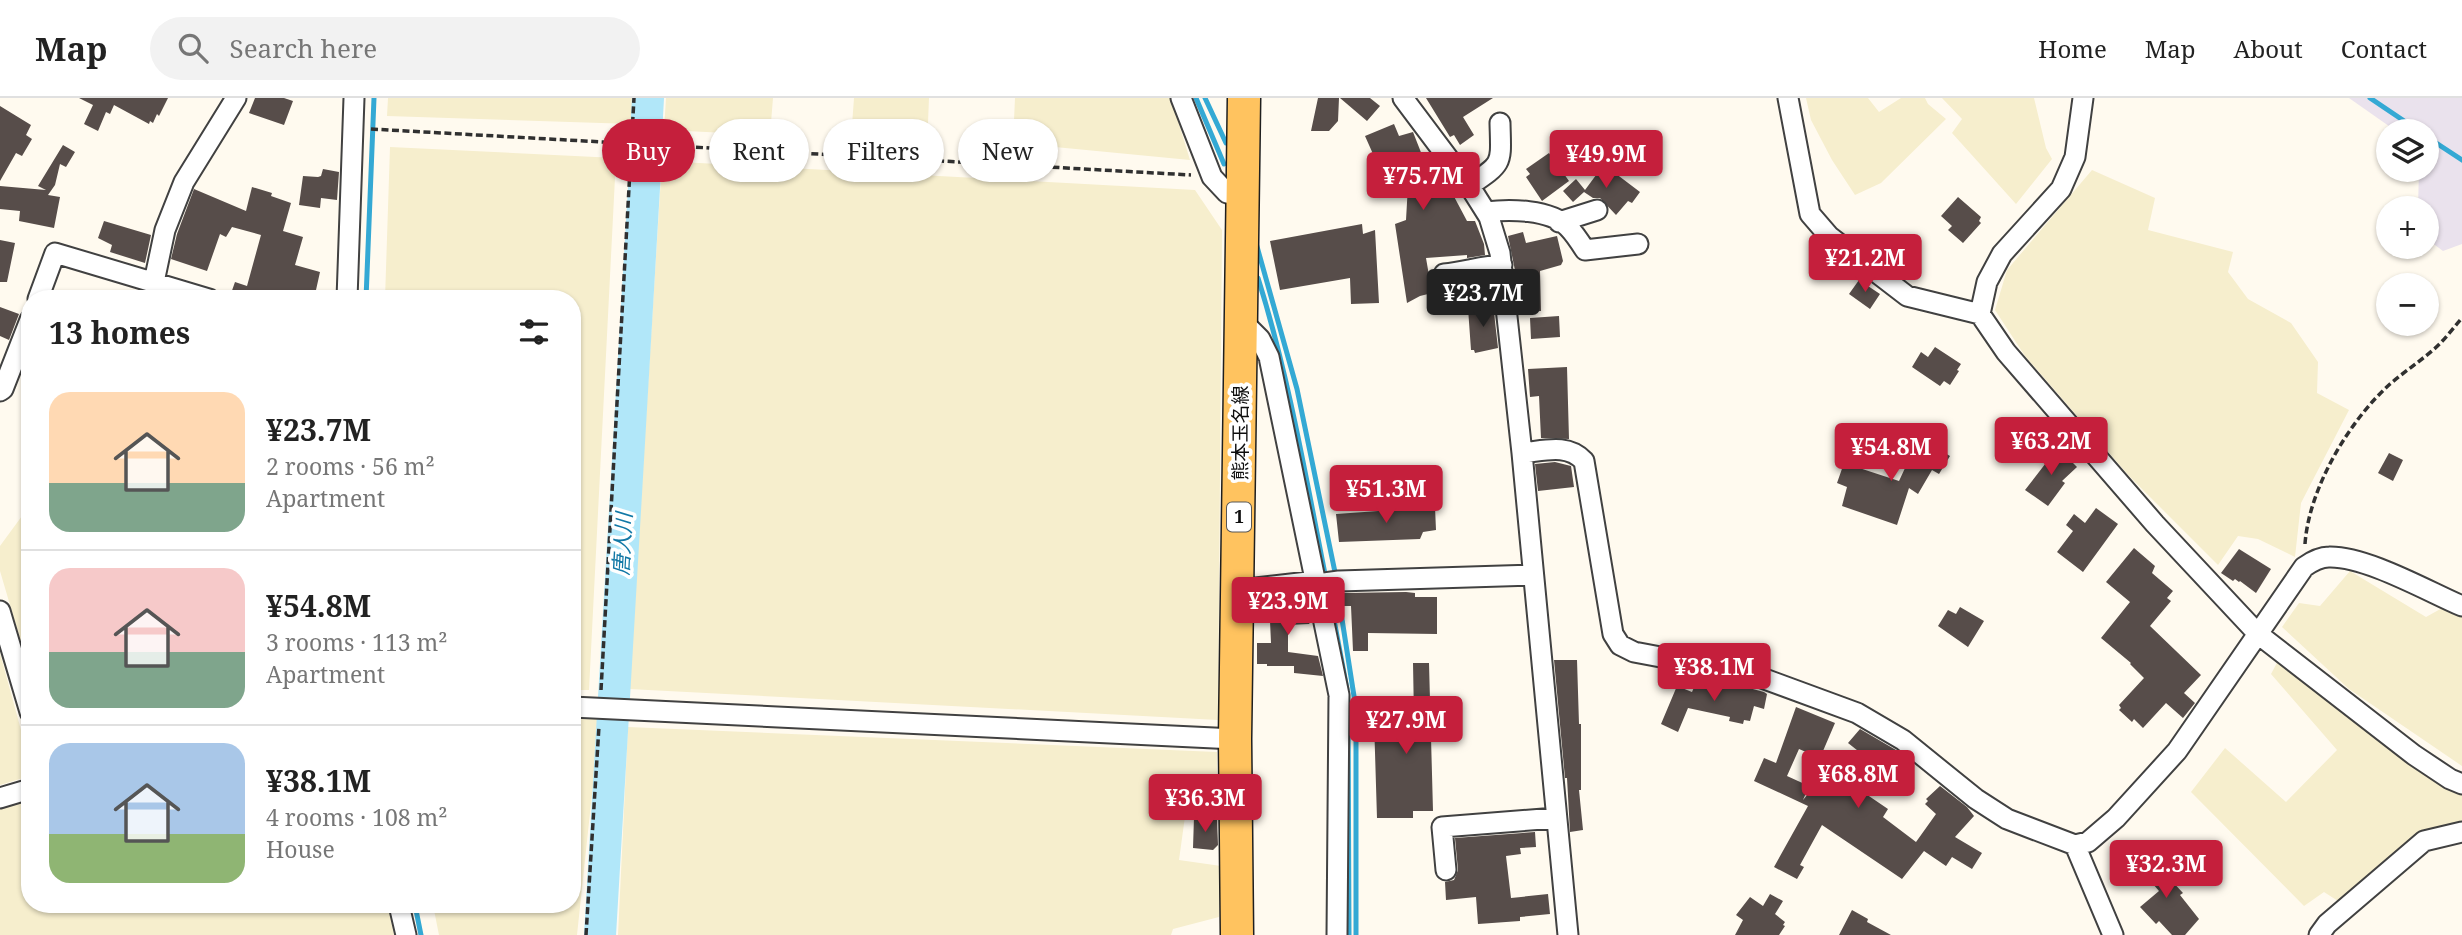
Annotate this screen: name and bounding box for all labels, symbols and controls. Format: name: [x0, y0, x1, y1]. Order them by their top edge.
search box: [150, 17, 640, 80]
text: Map: [35, 26, 108, 71]
icon: search: [174, 29, 212, 67]
text: Search here: [230, 30, 377, 66]
text: Home: [2038, 32, 2107, 65]
text: Map: [2145, 32, 2196, 65]
text: About: [2234, 32, 2303, 65]
text: Contact: [2341, 32, 2427, 65]
chip: Buy: [602, 119, 695, 182]
chip: Rent: [709, 119, 809, 182]
chip: Filters: [823, 119, 944, 182]
chip: New: [958, 119, 1058, 182]
map controls: [2376, 119, 2439, 336]
button: layers: [2376, 119, 2439, 182]
pin: ¥49.9M: [1549, 130, 1663, 190]
text: ¥49.9M: [1566, 137, 1646, 169]
pin: ¥75.7M: [1366, 152, 1480, 212]
text: ¥75.7M: [1383, 159, 1463, 191]
button: +: [2376, 196, 2439, 259]
pin: ¥21.2M: [1808, 234, 1922, 294]
text: ¥21.2M: [1825, 241, 1905, 273]
pin: ¥23.7M: [1426, 270, 1540, 329]
button: −: [2376, 273, 2439, 336]
text: ¥23.7M: [1443, 276, 1523, 308]
text: 13 homes: [49, 312, 190, 353]
icon: filters: [515, 313, 553, 351]
street label: 熊本玉名線: [1227, 385, 1253, 481]
text: ¥23.7M: [266, 409, 371, 450]
pin: ¥63.2M: [1994, 418, 2108, 477]
icon: home: [105, 420, 189, 504]
pin: ¥54.8M: [1834, 424, 1948, 483]
text: ¥63.2M: [2011, 424, 2091, 456]
text: ¥54.8M: [1851, 430, 1931, 462]
text: 2 rooms · 56 m²: [266, 450, 435, 482]
pin: ¥51.3M: [1329, 466, 1443, 525]
text: ¥51.3M: [1346, 472, 1426, 504]
text: Apartment: [266, 482, 385, 514]
road number: 1: [1227, 502, 1251, 531]
water label: 唐人川: [606, 510, 638, 576]
pin: ¥23.9M: [1231, 578, 1345, 637]
text: ¥23.9M: [1248, 584, 1328, 616]
text: ¥54.8M: [266, 585, 371, 626]
icon: home: [105, 596, 189, 680]
text: 3 rooms · 113 m²: [266, 626, 448, 658]
pin: ¥38.1M: [1657, 644, 1771, 703]
text: ¥38.1M: [1674, 650, 1754, 682]
text: Apartment: [266, 658, 385, 690]
pin: ¥27.9M: [1349, 696, 1463, 756]
text: ¥27.9M: [1366, 703, 1446, 735]
pin: ¥68.8M: [1801, 750, 1915, 810]
text: ¥68.8M: [1818, 757, 1898, 789]
text: ¥38.1M: [266, 760, 371, 801]
icon: home: [105, 771, 189, 855]
pin: ¥36.3M: [1148, 774, 1262, 834]
text: ¥36.3M: [1165, 781, 1245, 813]
text: 4 rooms · 108 m²: [266, 801, 448, 833]
text: House: [266, 833, 335, 865]
pin: ¥32.3M: [2109, 840, 2223, 900]
text: ¥32.3M: [2126, 847, 2206, 879]

